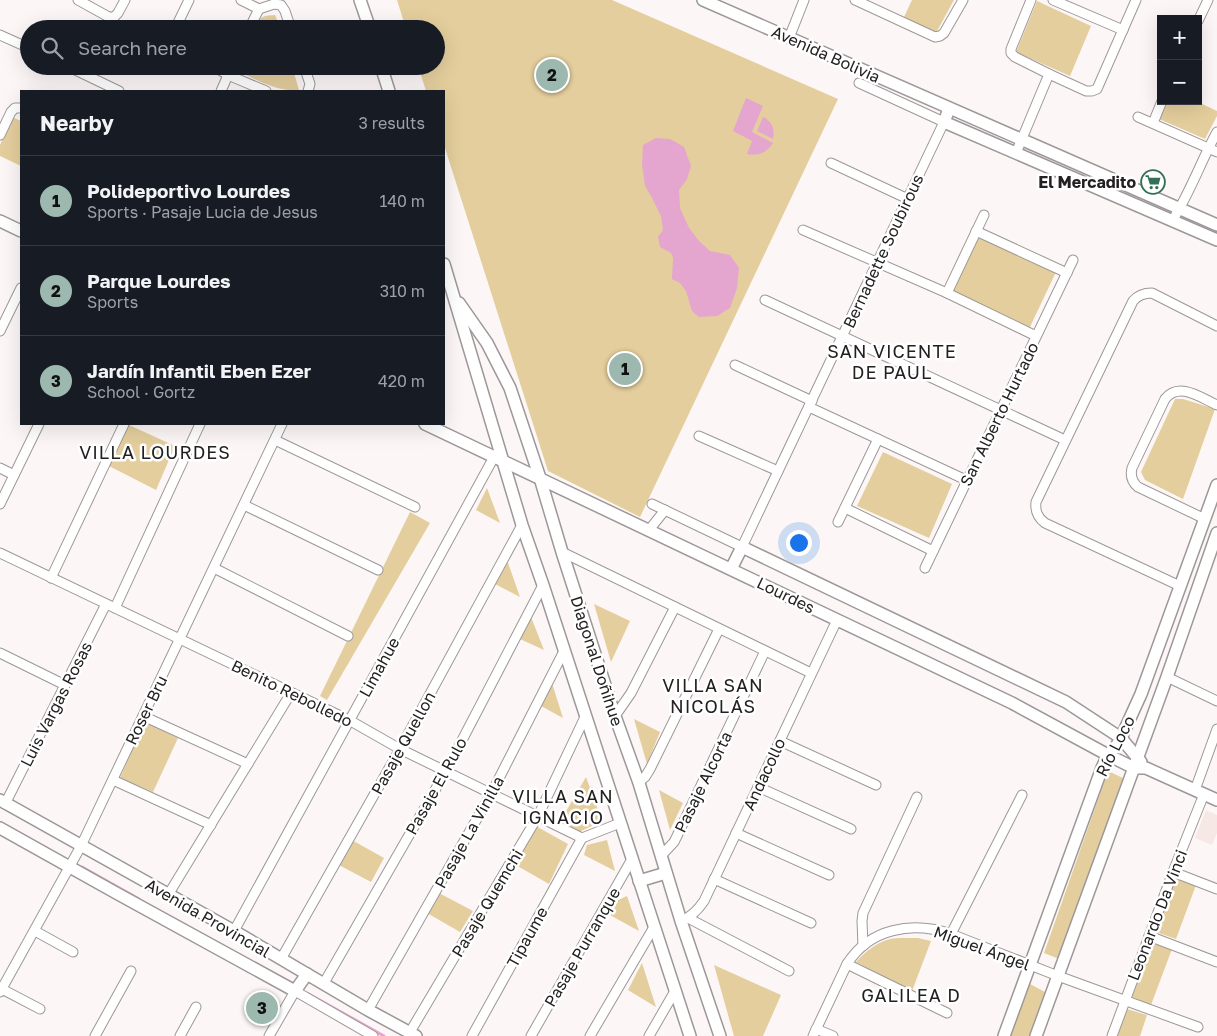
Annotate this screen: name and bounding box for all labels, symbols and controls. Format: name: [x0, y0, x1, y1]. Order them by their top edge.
map controls: [1157, 15, 1202, 105]
button: +: [1157, 15, 1202, 60]
search box: [20, 20, 445, 75]
street label: Avenida Bolivia: [769, 21, 883, 87]
icon: search: [38, 34, 66, 62]
text: Search here: [78, 36, 187, 59]
pin: 2: [536, 56, 568, 94]
button: −: [1157, 60, 1202, 105]
text: Nearby: [40, 110, 114, 136]
text: 3 results: [358, 113, 425, 133]
supermarket icon: El Mercadito: [1140, 169, 1166, 195]
street label: Bernadette Soubirous: [839, 171, 927, 331]
place label: El Mercadito: [1038, 172, 1136, 192]
text: Polideportivo Lourdes: [87, 179, 290, 202]
text: 1: [52, 191, 60, 211]
text: 140 m: [379, 191, 425, 211]
text: Sports · Pasaje Lucia de Jesus: [87, 202, 318, 222]
text: Parque Lourdes: [87, 269, 231, 292]
text: 2: [51, 281, 61, 301]
text: 310 m: [380, 281, 425, 301]
text: Sports: [87, 292, 138, 312]
street label: San Alberto Hurtado: [955, 339, 1043, 489]
district label: SAN VICENTE DE PAUL: [827, 340, 957, 383]
pin: 1: [609, 350, 641, 388]
text: Jardín Infantil Eben Ezer: [87, 359, 311, 382]
text: 3: [51, 371, 61, 391]
text: 420 m: [378, 371, 425, 391]
text: School · Gortz: [87, 382, 195, 402]
district label: VILLA LOURDES: [79, 441, 231, 463]
your location: [786, 530, 812, 556]
street label: Lourdes: [754, 572, 818, 618]
street label: Diagonal Doñihue: [567, 593, 627, 729]
street label: Limahue: [354, 634, 404, 700]
street label: Luis Vargas Rosas: [16, 638, 96, 770]
street label: Benito Rebolledo: [228, 655, 356, 731]
street label: Roser Bru: [121, 672, 171, 748]
district label: VILLA SAN NICOLÁS: [662, 674, 764, 717]
street label: Pasaje Quellon: [366, 688, 440, 798]
street label: Río Loco: [1091, 712, 1139, 780]
street label: Pasaje Alcorta: [670, 728, 736, 836]
street label: Pasaje El Rulo: [401, 734, 471, 838]
street label: Andacollo: [739, 735, 789, 813]
street label: Pasaje La Vinilla: [430, 772, 508, 892]
district label: VILLA SAN IGNACIO: [512, 785, 614, 828]
street label: Pasaje Quemchi: [447, 845, 527, 961]
street label: Leonardo Da Vinci: [1123, 847, 1191, 983]
street label: Avenida Provincial: [142, 874, 274, 962]
street label: Pasaje Purranque: [540, 884, 624, 1010]
street label: Tipaume: [502, 903, 552, 971]
street label: Miguel Ángel: [931, 921, 1033, 975]
district label: GALILEA D: [861, 984, 961, 1006]
pin: 3: [246, 989, 278, 1027]

